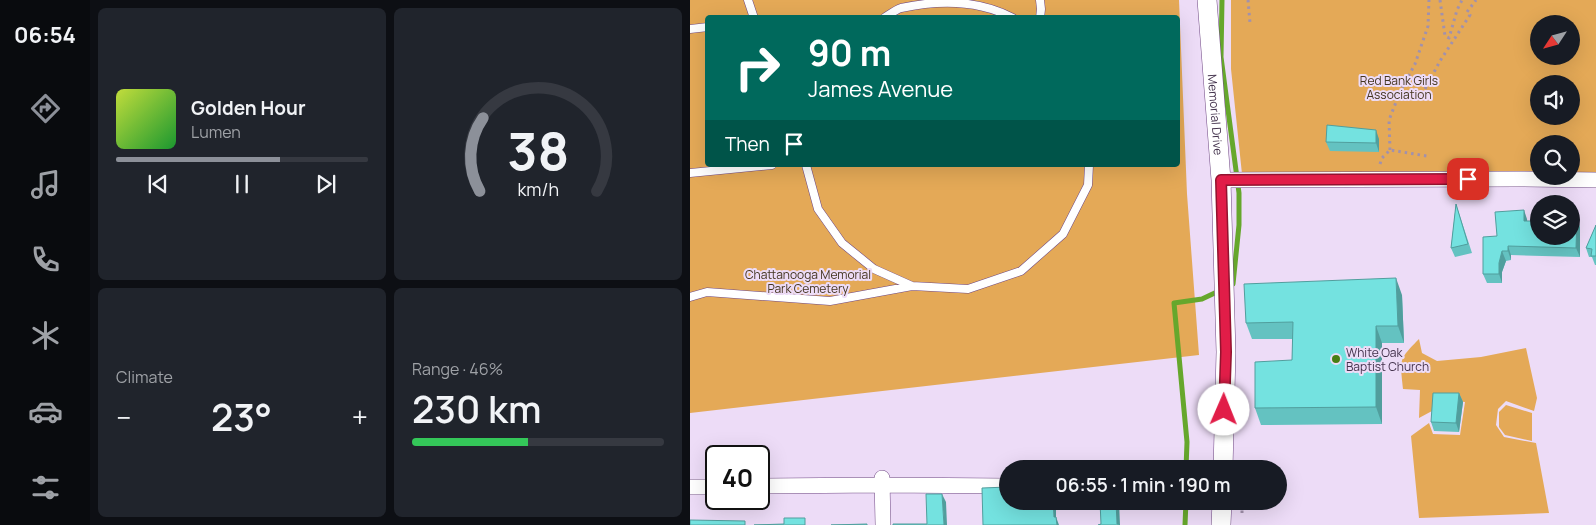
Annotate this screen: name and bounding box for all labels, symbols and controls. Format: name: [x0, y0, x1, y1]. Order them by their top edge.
north arrow: [1530, 15, 1580, 65]
map controls: [1530, 15, 1580, 245]
text: 06:54: [14, 20, 76, 50]
text: 90 m: [808, 29, 891, 77]
icon: right: [725, 35, 790, 100]
park label: Red Bank Girls Association: [1360, 72, 1438, 103]
street label: Memorial Drive: [1204, 73, 1228, 156]
text: James Avenue: [808, 74, 953, 104]
button: sound: [1530, 75, 1580, 125]
icon: directions: [28, 91, 63, 126]
text: Golden Hour: [191, 95, 305, 121]
text: 38: [507, 115, 569, 186]
text: Lumen: [191, 121, 241, 143]
icon: arrive: [780, 130, 808, 158]
text: Then: [725, 131, 770, 157]
button: search: [1530, 135, 1580, 185]
pin: [1447, 158, 1489, 200]
icon: arrive: [1454, 165, 1482, 193]
icon: music: [28, 167, 63, 202]
icon: previous: [144, 170, 172, 198]
icon: pause: [228, 170, 256, 198]
icon: next: [312, 170, 340, 198]
text: km/h: [517, 177, 559, 201]
button: layers: [1530, 195, 1580, 245]
icon: phone: [28, 242, 63, 277]
park label: Chattanooga Memorial Park Cemetery: [745, 266, 871, 297]
icon: climate: [28, 318, 63, 353]
place label: White Oak Baptist Church: [1346, 344, 1429, 375]
marker: White Oak Baptist Church: [1330, 353, 1342, 365]
text: Range · 46%: [412, 358, 503, 380]
text: Climate: [116, 366, 173, 388]
text: 230 km: [412, 382, 541, 434]
position arrow: [1197, 383, 1249, 435]
text: 23°: [211, 390, 272, 442]
icon: car: [28, 394, 63, 429]
text: −: [116, 398, 131, 436]
text: +: [352, 398, 368, 436]
speed limit sign: 40: [705, 445, 770, 510]
icon: filters: [28, 470, 63, 505]
text: 06:55 · 1 min · 190 m: [1055, 472, 1231, 498]

